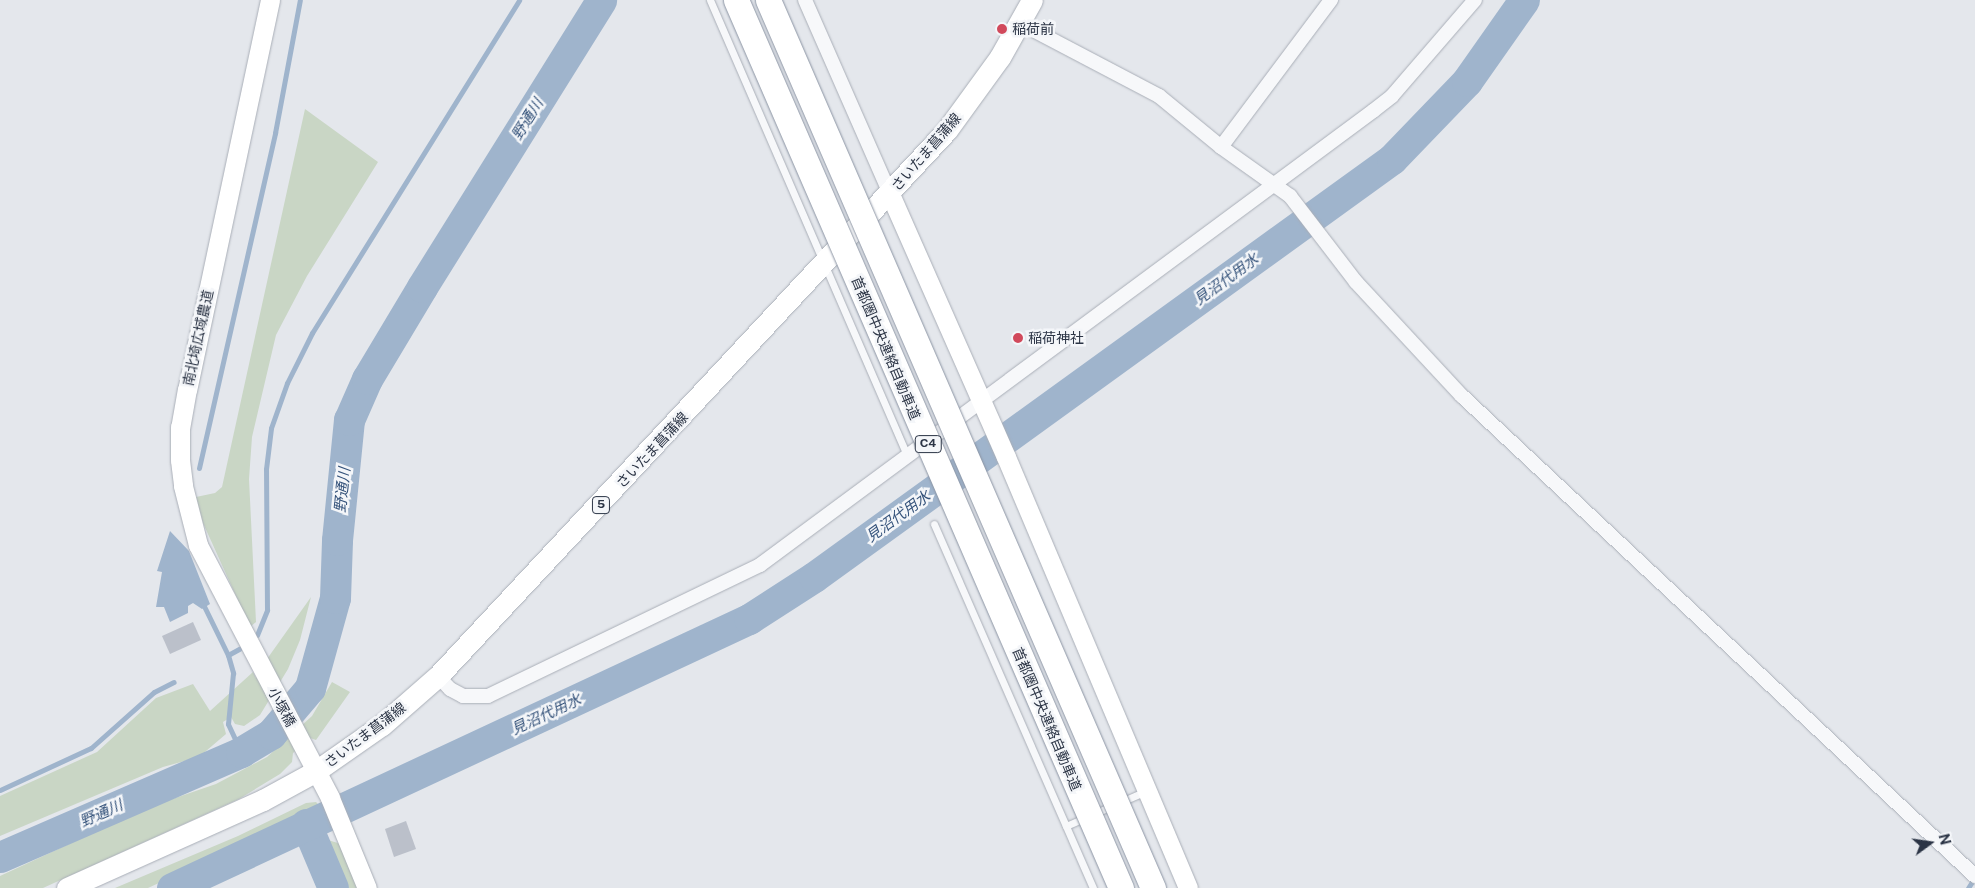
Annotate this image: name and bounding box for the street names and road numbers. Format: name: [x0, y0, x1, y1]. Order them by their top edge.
street label: さいたま菖蒲線: [888, 110, 964, 194]
street label: 首都圏中央連絡自動車道: [848, 274, 924, 422]
street label: 南北埼広域農道: [180, 288, 216, 388]
street label: さいたま菖蒲線: [612, 408, 692, 492]
road number: C4: [914, 434, 942, 454]
road number: 5: [591, 496, 611, 514]
street label: 首都圏中央連絡自動車道: [1009, 645, 1085, 793]
street label: 小塚橋: [265, 685, 299, 729]
street label: さいたま菖蒲線: [321, 699, 409, 771]

